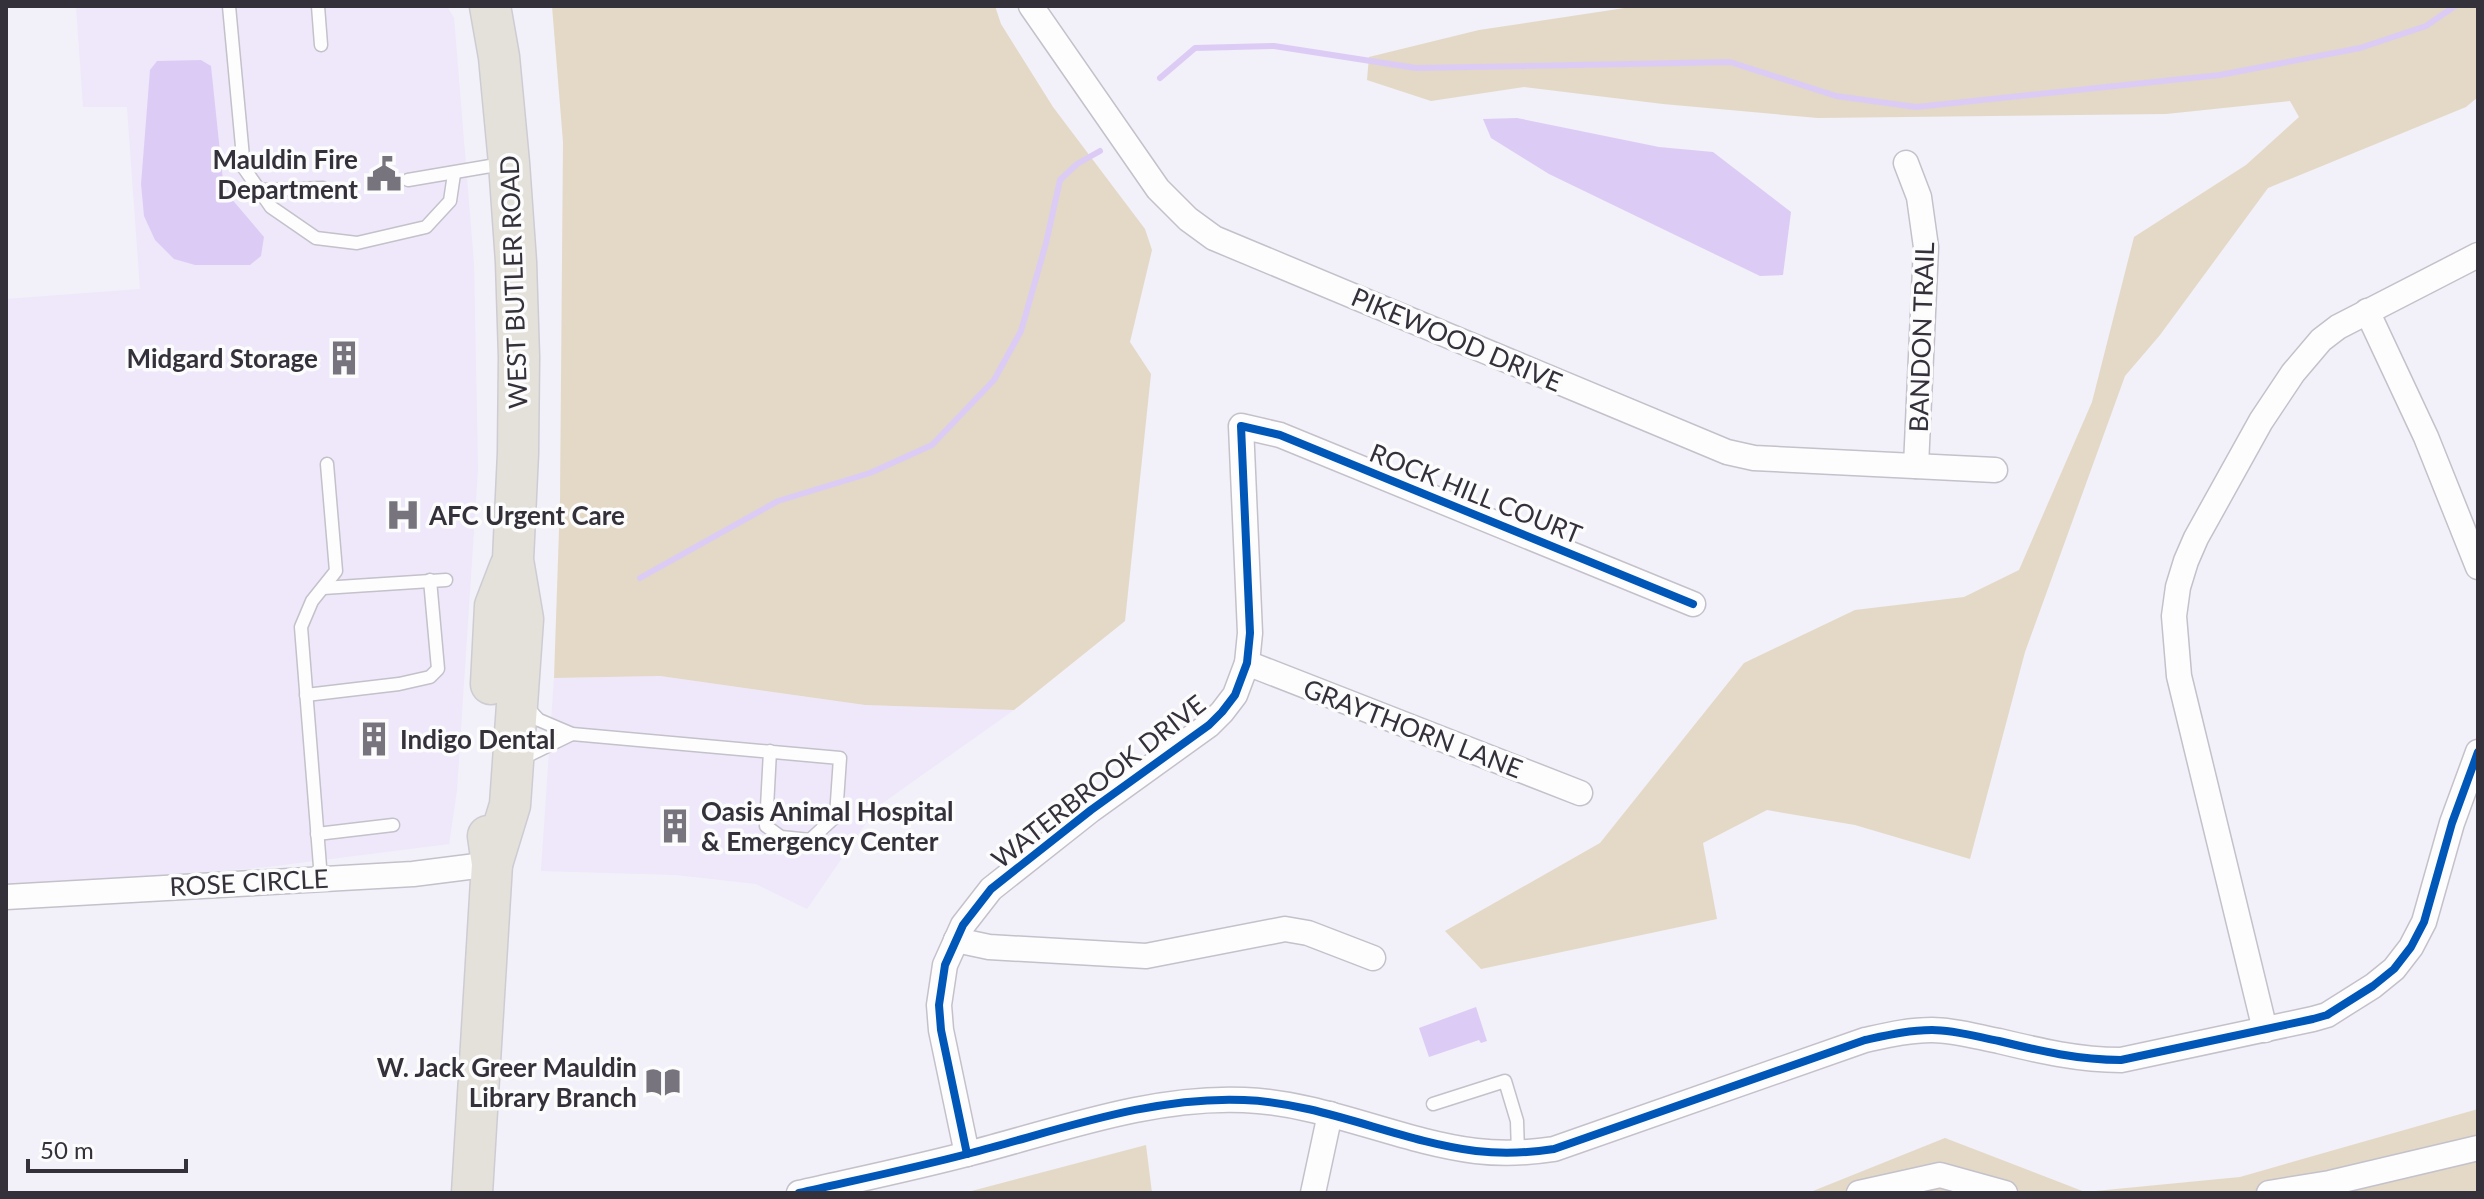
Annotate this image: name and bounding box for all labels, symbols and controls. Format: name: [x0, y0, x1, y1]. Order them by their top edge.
place label: Mauldin Fire Department: [213, 143, 358, 205]
public building icon: Mauldin Fire Department: [365, 155, 403, 193]
street label: WEST BUTLER ROAD: [493, 155, 533, 409]
street label: BANDON TRAIL: [1902, 241, 1940, 433]
street label: PIKEWOOD DRIVE: [1347, 280, 1567, 398]
building icon: Midgard Storage: [325, 339, 363, 377]
place label: Midgard Storage: [127, 342, 318, 374]
street label: ROCK HILL COURT: [1365, 436, 1587, 550]
hospital icon: AFC Urgent Care: [384, 496, 422, 534]
place label: AFC Urgent Care: [428, 499, 625, 531]
street label: GRAYTHORN LANE: [1299, 672, 1527, 784]
street label: WATERBROOK DRIVE: [985, 688, 1211, 874]
building icon: Indigo Dental: [355, 720, 393, 758]
place label: Indigo Dental: [400, 723, 556, 755]
place label: Oasis Animal Hospital & Emergency Center: [701, 795, 954, 857]
building icon: Oasis Animal Hospital & Emergency Center: [656, 807, 694, 845]
street label: ROSE CIRCLE: [169, 862, 329, 902]
place label: W. Jack Greer Mauldin Library Branch: [377, 1051, 637, 1113]
library icon: W. Jack Greer Mauldin Library Branch: [644, 1063, 682, 1101]
scale bar: [28, 1123, 186, 1173]
text: 50 m: [40, 1135, 94, 1164]

